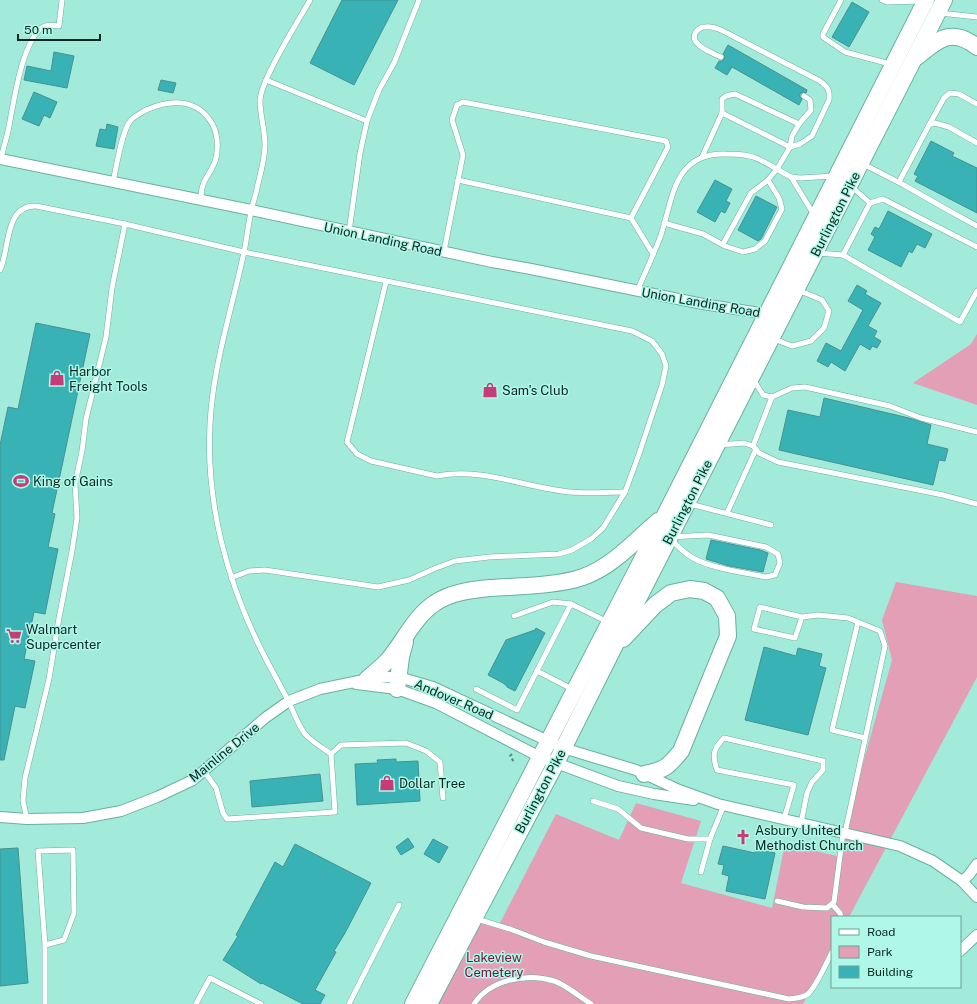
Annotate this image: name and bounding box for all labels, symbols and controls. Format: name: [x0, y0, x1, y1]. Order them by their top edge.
scale bar: [18, 16, 100, 42]
text: 50 m: [24, 23, 52, 37]
street label: Burlington Pike: [808, 169, 863, 259]
street label: Union Landing Road: [322, 220, 443, 259]
street label: Union Landing Road: [640, 285, 762, 320]
place label: Harbor Freight Tools: [69, 364, 148, 394]
shop icon: Harbor Freight Tools: [48, 369, 66, 387]
shop icon: Sam's Club: [481, 381, 499, 399]
place label: Sam's Club: [502, 383, 569, 398]
street label: Burlington Pike: [660, 457, 715, 547]
sports icon: King of Gains: [12, 472, 30, 490]
place label: King of Gains: [33, 474, 113, 489]
place label: Walmart Supercenter: [26, 622, 101, 652]
supermarket icon: Walmart Supercenter: [5, 627, 23, 645]
street label: Andover Road: [412, 676, 496, 723]
street label: Mainline Drive: [186, 720, 262, 785]
street label: Burlington Pike: [512, 747, 569, 836]
shop icon: Dollar Tree: [378, 774, 396, 792]
place label: Dollar Tree: [399, 776, 465, 791]
place label: Asbury United Methodist Church: [755, 823, 863, 853]
church icon: Asbury United Methodist Church: [734, 828, 752, 846]
legend: [831, 916, 961, 988]
text: Road: [867, 925, 895, 939]
text: Park: [867, 945, 893, 959]
park label: Lakeview Cemetery: [464, 950, 524, 980]
text: Building: [867, 965, 913, 979]

